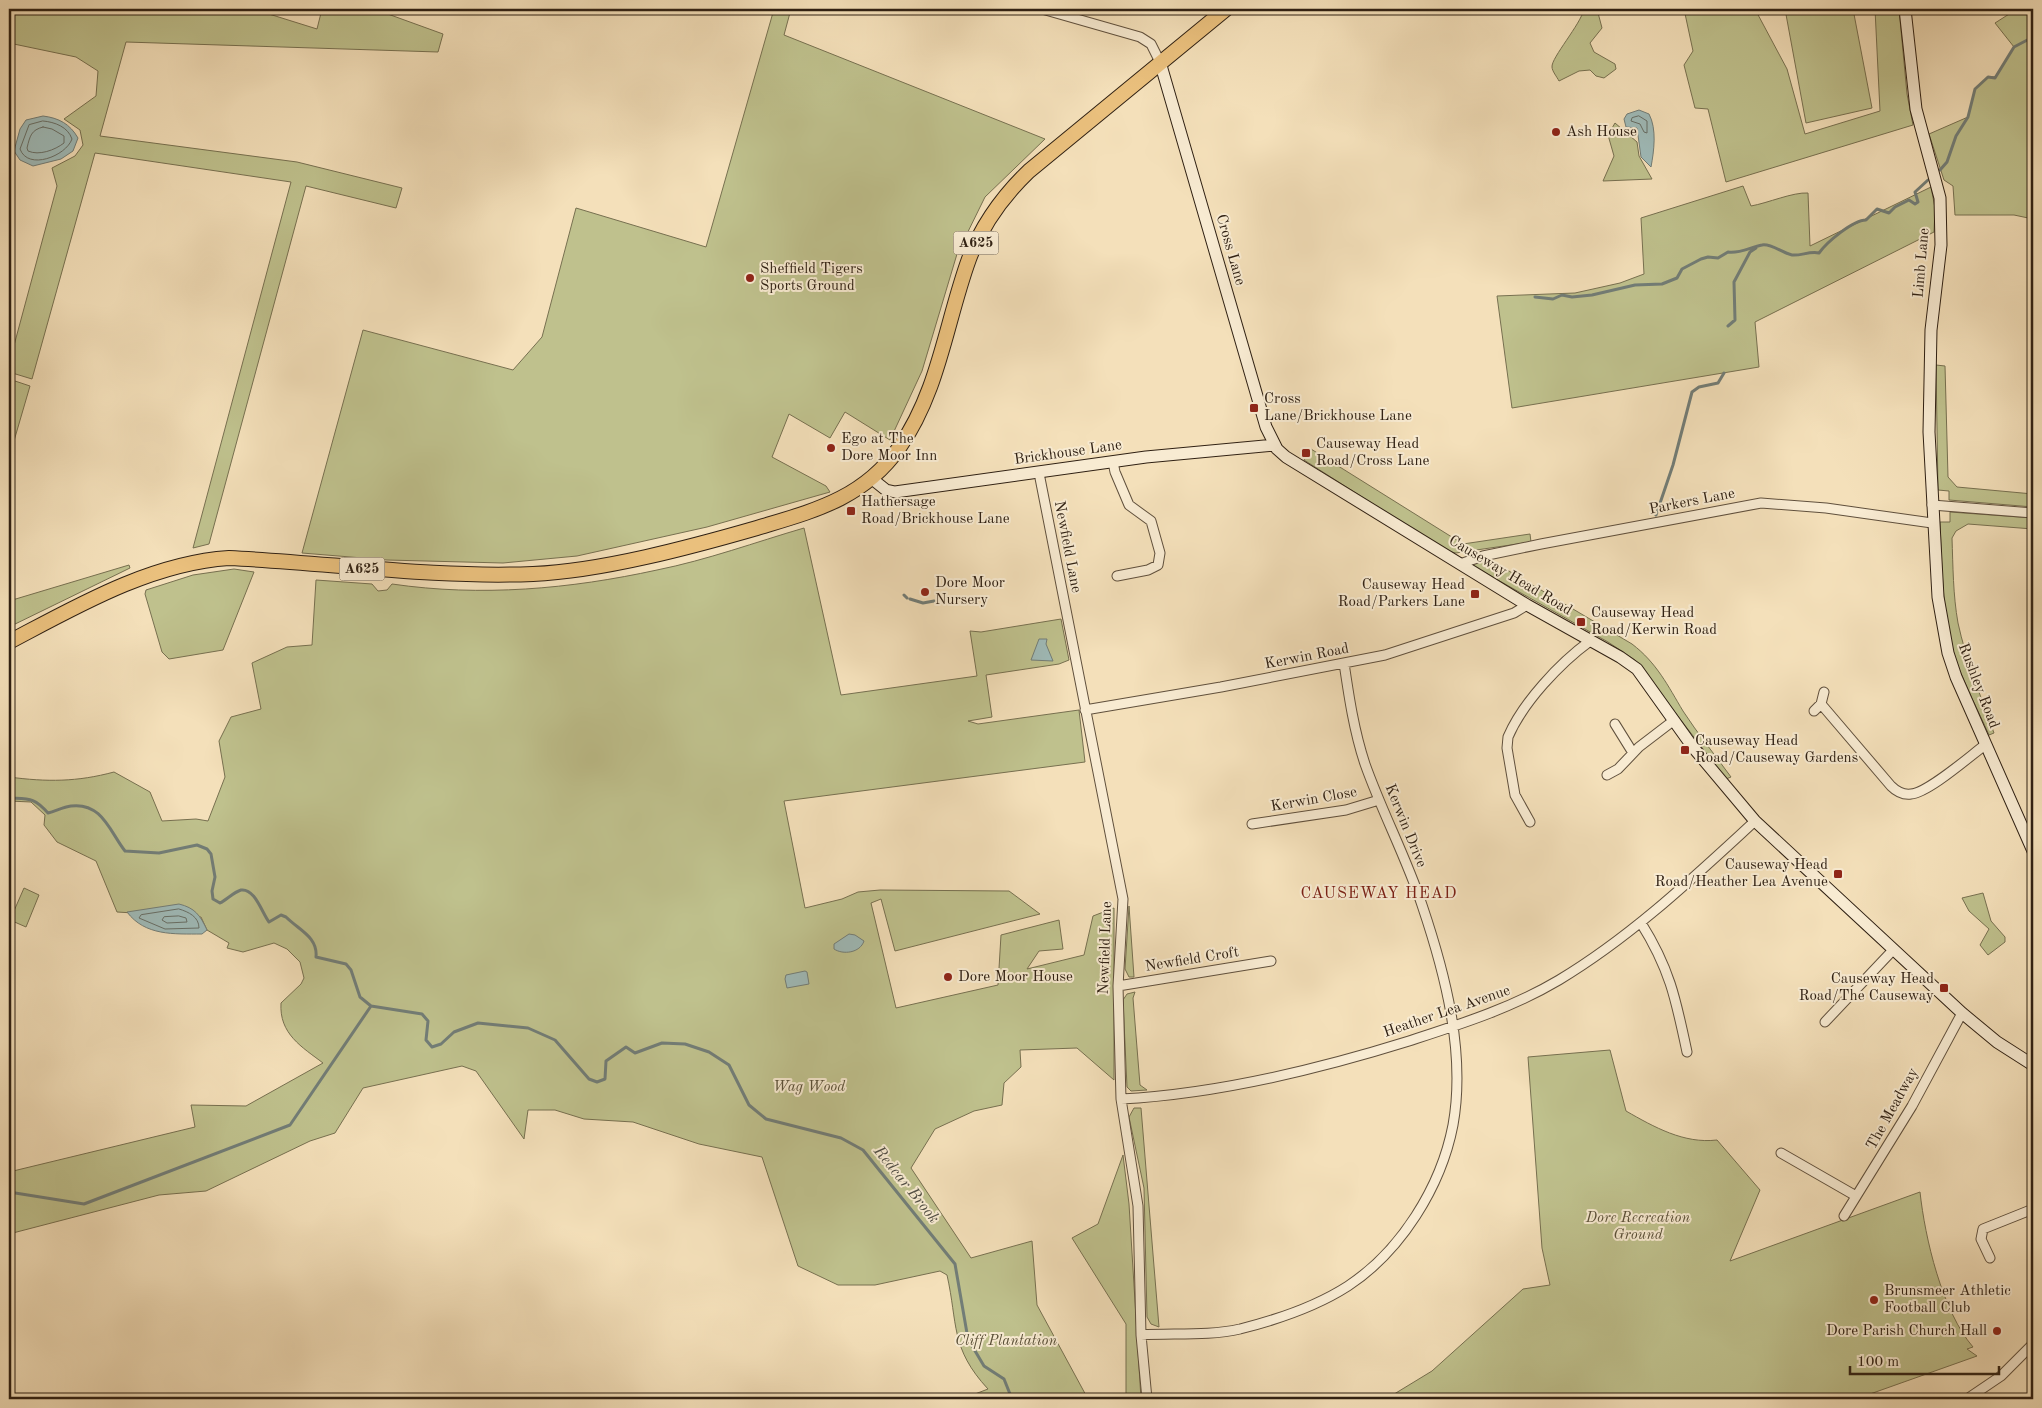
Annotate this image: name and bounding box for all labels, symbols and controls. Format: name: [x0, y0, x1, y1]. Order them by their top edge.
place label: Ash House: [1566, 125, 1637, 140]
marker: Ash House: [1550, 126, 1562, 138]
street label: Cross Lane: [1213, 213, 1247, 287]
street label: Limb Lane: [1911, 227, 1933, 299]
road number: A625: [954, 232, 998, 254]
place label: Sheffield Tigers Sports Ground: [760, 262, 863, 294]
marker: Sheffield Tigers Sports Ground: [744, 272, 756, 284]
place label: Cross Lane/Brickhouse Lane: [1264, 392, 1412, 424]
marker: Cross Lane/Brickhouse Lane: [1248, 402, 1260, 414]
place label: Ego at The Dore Moor Inn: [841, 432, 937, 464]
place label: Causeway Head Road/Cross Lane: [1316, 437, 1430, 469]
street label: Brickhouse Lane: [1013, 438, 1123, 468]
marker: Ego at The Dore Moor Inn: [825, 442, 837, 454]
marker: Causeway Head Road/Cross Lane: [1300, 447, 1312, 459]
street label: Parkers Lane: [1648, 486, 1736, 518]
place label: Hathersage Road/Brickhouse Lane: [861, 495, 1010, 527]
street label: Newfield Lane: [1051, 500, 1083, 594]
marker: Hathersage Road/Brickhouse Lane: [845, 505, 857, 517]
street label: Causeway Head Road: [1446, 533, 1574, 619]
road number: A625: [340, 558, 384, 580]
place label: Dore Moor Nursery: [935, 576, 1005, 608]
place label: Causeway Head Road/Parkers Lane: [1338, 578, 1465, 610]
marker: Dore Moor Nursery: [919, 586, 931, 598]
marker: Causeway Head Road/Parkers Lane: [1469, 588, 1481, 600]
place label: Causeway Head Road/Kerwin Road: [1591, 606, 1717, 638]
marker: Causeway Head Road/Kerwin Road: [1575, 616, 1587, 628]
street label: Kerwin Road: [1263, 641, 1351, 673]
street label: Rushley Road: [1955, 641, 2001, 731]
place label: Causeway Head Road/Causeway Gardens: [1695, 734, 1858, 766]
marker: Causeway Head Road/Causeway Gardens: [1679, 744, 1691, 756]
street label: Kerwin Drive: [1381, 782, 1429, 870]
street label: Kerwin Close: [1270, 785, 1358, 815]
place label: Causeway Head Road/Heather Lea Avenue: [1655, 858, 1828, 890]
marker: Causeway Head Road/Heather Lea Avenue: [1832, 868, 1844, 880]
district label: CAUSEWAY HEAD: [1301, 886, 1457, 902]
street label: Newfield Lane: [1097, 901, 1115, 995]
street label: Newfield Croft: [1144, 945, 1240, 975]
place label: Dore Moor House: [958, 970, 1073, 985]
marker: Dore Moor House: [942, 971, 954, 983]
place label: Causeway Head Road/The Causeway: [1799, 972, 1934, 1004]
marker: Causeway Head Road/The Causeway: [1938, 982, 1950, 994]
street label: Heather Lea Avenue: [1382, 983, 1512, 1041]
street label: The Meadway: [1864, 1066, 1922, 1152]
park label: Wag Wood: [773, 1080, 846, 1095]
water label: Redcar Brook: [870, 1143, 942, 1227]
park label: Dore Recreation Ground: [1585, 1211, 1691, 1243]
place label: Brunsmeer Athletic Football Club: [1884, 1284, 2011, 1316]
marker: Brunsmeer Athletic Football Club: [1868, 1294, 1880, 1306]
place label: Dore Parish Church Hall: [1826, 1324, 1987, 1339]
marker: Dore Parish Church Hall: [1991, 1325, 2003, 1337]
park label: Cliff Plantation: [955, 1334, 1057, 1349]
scale bar: [1850, 1343, 1998, 1375]
text: 100 m: [1857, 1355, 1899, 1370]

